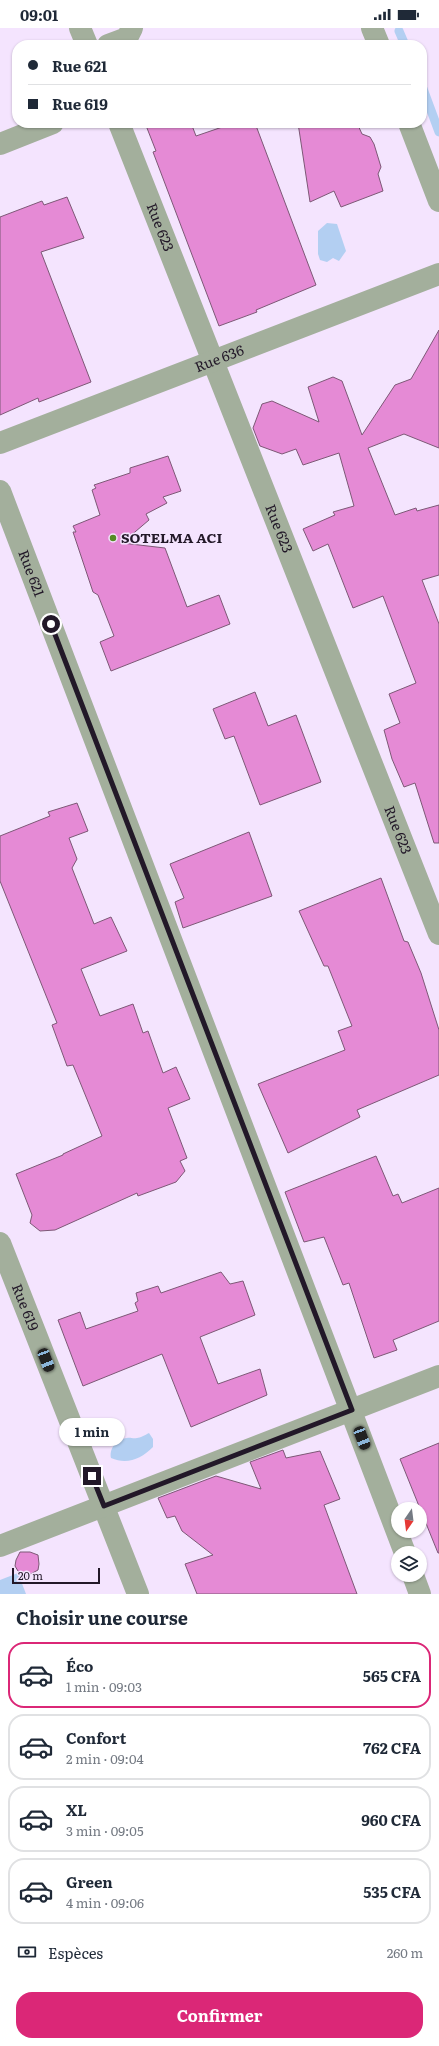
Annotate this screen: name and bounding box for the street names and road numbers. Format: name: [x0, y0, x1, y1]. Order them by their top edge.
street label: Rue 623: [142, 200, 180, 254]
street label: Rue 636: [191, 339, 247, 376]
street label: Rue 623: [261, 501, 299, 555]
street label: Rue 621: [14, 546, 50, 600]
street label: Rue 623: [380, 802, 417, 857]
street label: Rue 619: [8, 1280, 44, 1333]

